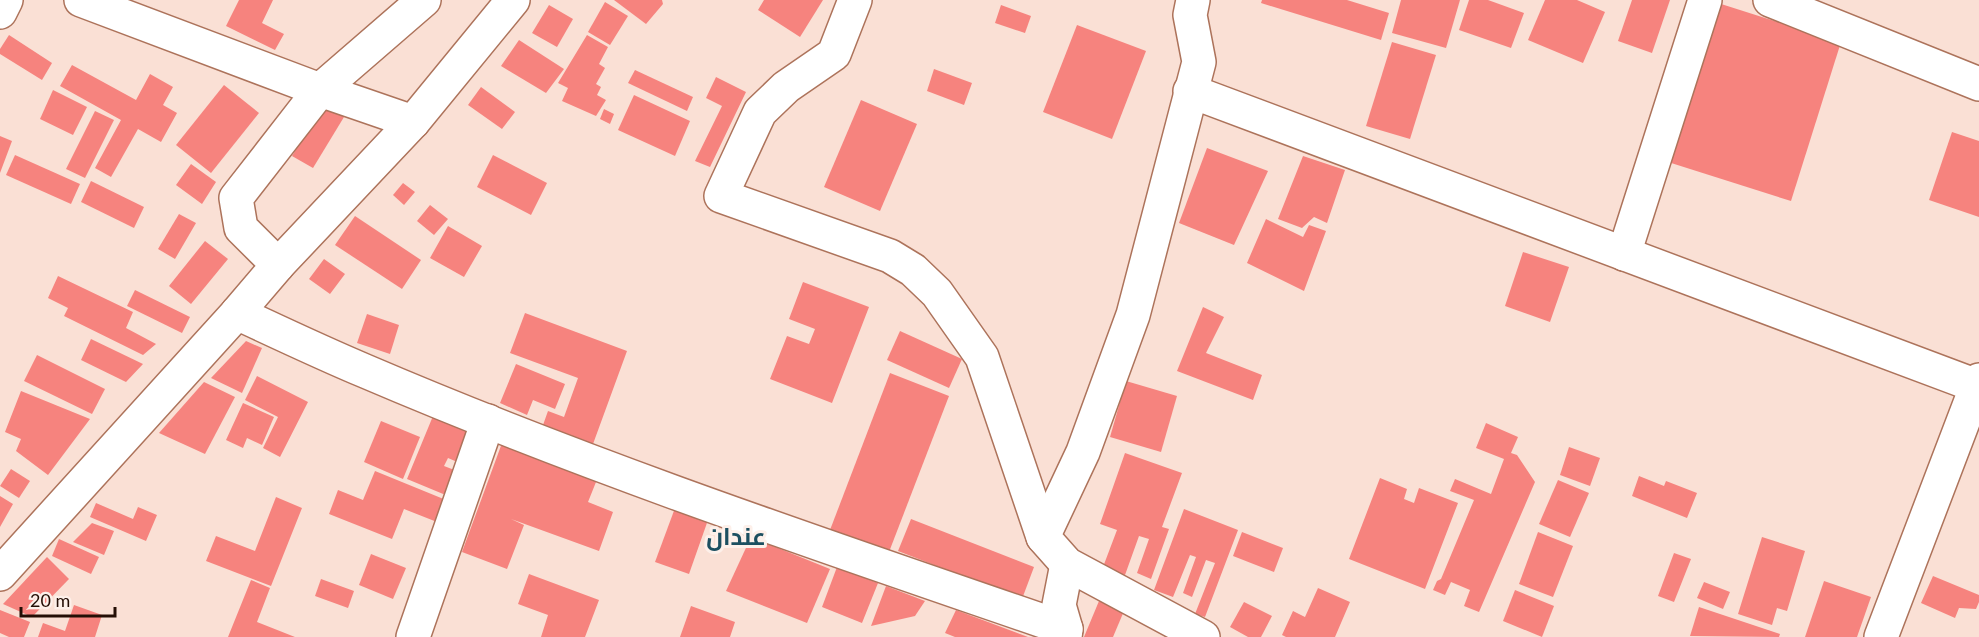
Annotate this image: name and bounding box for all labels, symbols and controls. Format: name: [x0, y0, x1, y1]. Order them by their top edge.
district label: عندان: [706, 521, 766, 551]
scale bar: [21, 580, 116, 618]
text: 20 m: [30, 589, 70, 611]

